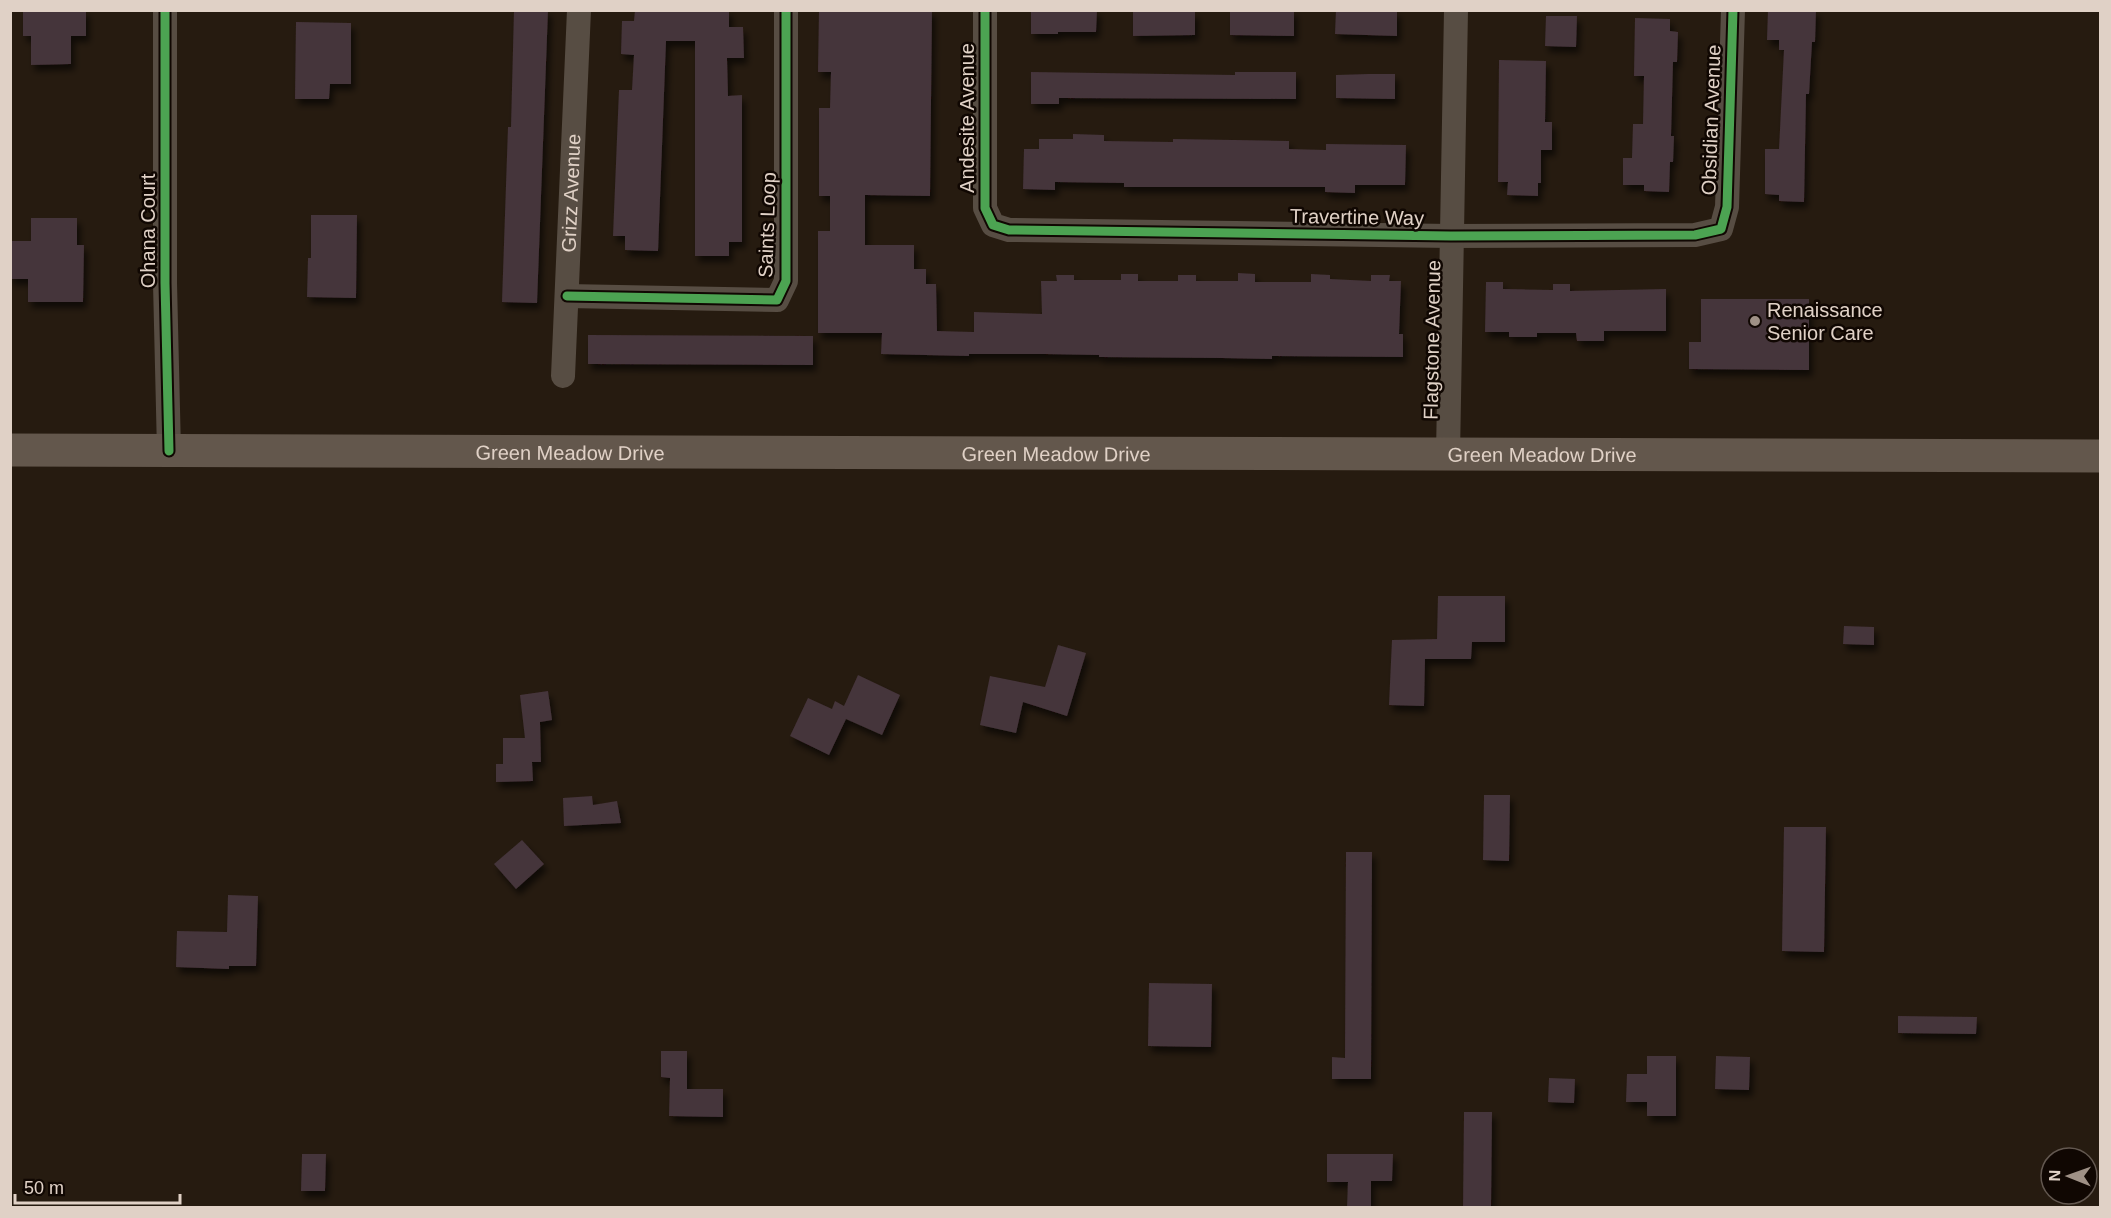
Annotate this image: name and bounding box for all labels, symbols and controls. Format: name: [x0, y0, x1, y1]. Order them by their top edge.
street label: Andesite Avenue: [956, 43, 978, 193]
street label: Obsidian Avenue: [1697, 44, 1725, 196]
street label: Grizz Avenue: [557, 133, 585, 253]
street label: Saints Loop: [754, 172, 780, 278]
street label: Ohana Court: [137, 173, 159, 288]
street label: Travertine Way: [1290, 205, 1424, 229]
street label: Flagstone Avenue: [1420, 260, 1444, 420]
place label: Renaissance Senior Care: [1767, 299, 1883, 344]
marker: Renaissance Senior Care: [1748, 314, 1762, 328]
street label: Green Meadow Drive: [475, 442, 665, 464]
street label: Green Meadow Drive: [961, 443, 1151, 465]
street label: Green Meadow Drive: [1448, 444, 1637, 466]
north arrow: [2039, 1146, 2099, 1206]
scale bar: [15, 1167, 180, 1205]
text: N: [2046, 1170, 2063, 1182]
text: 50 m: [24, 1178, 64, 1198]

